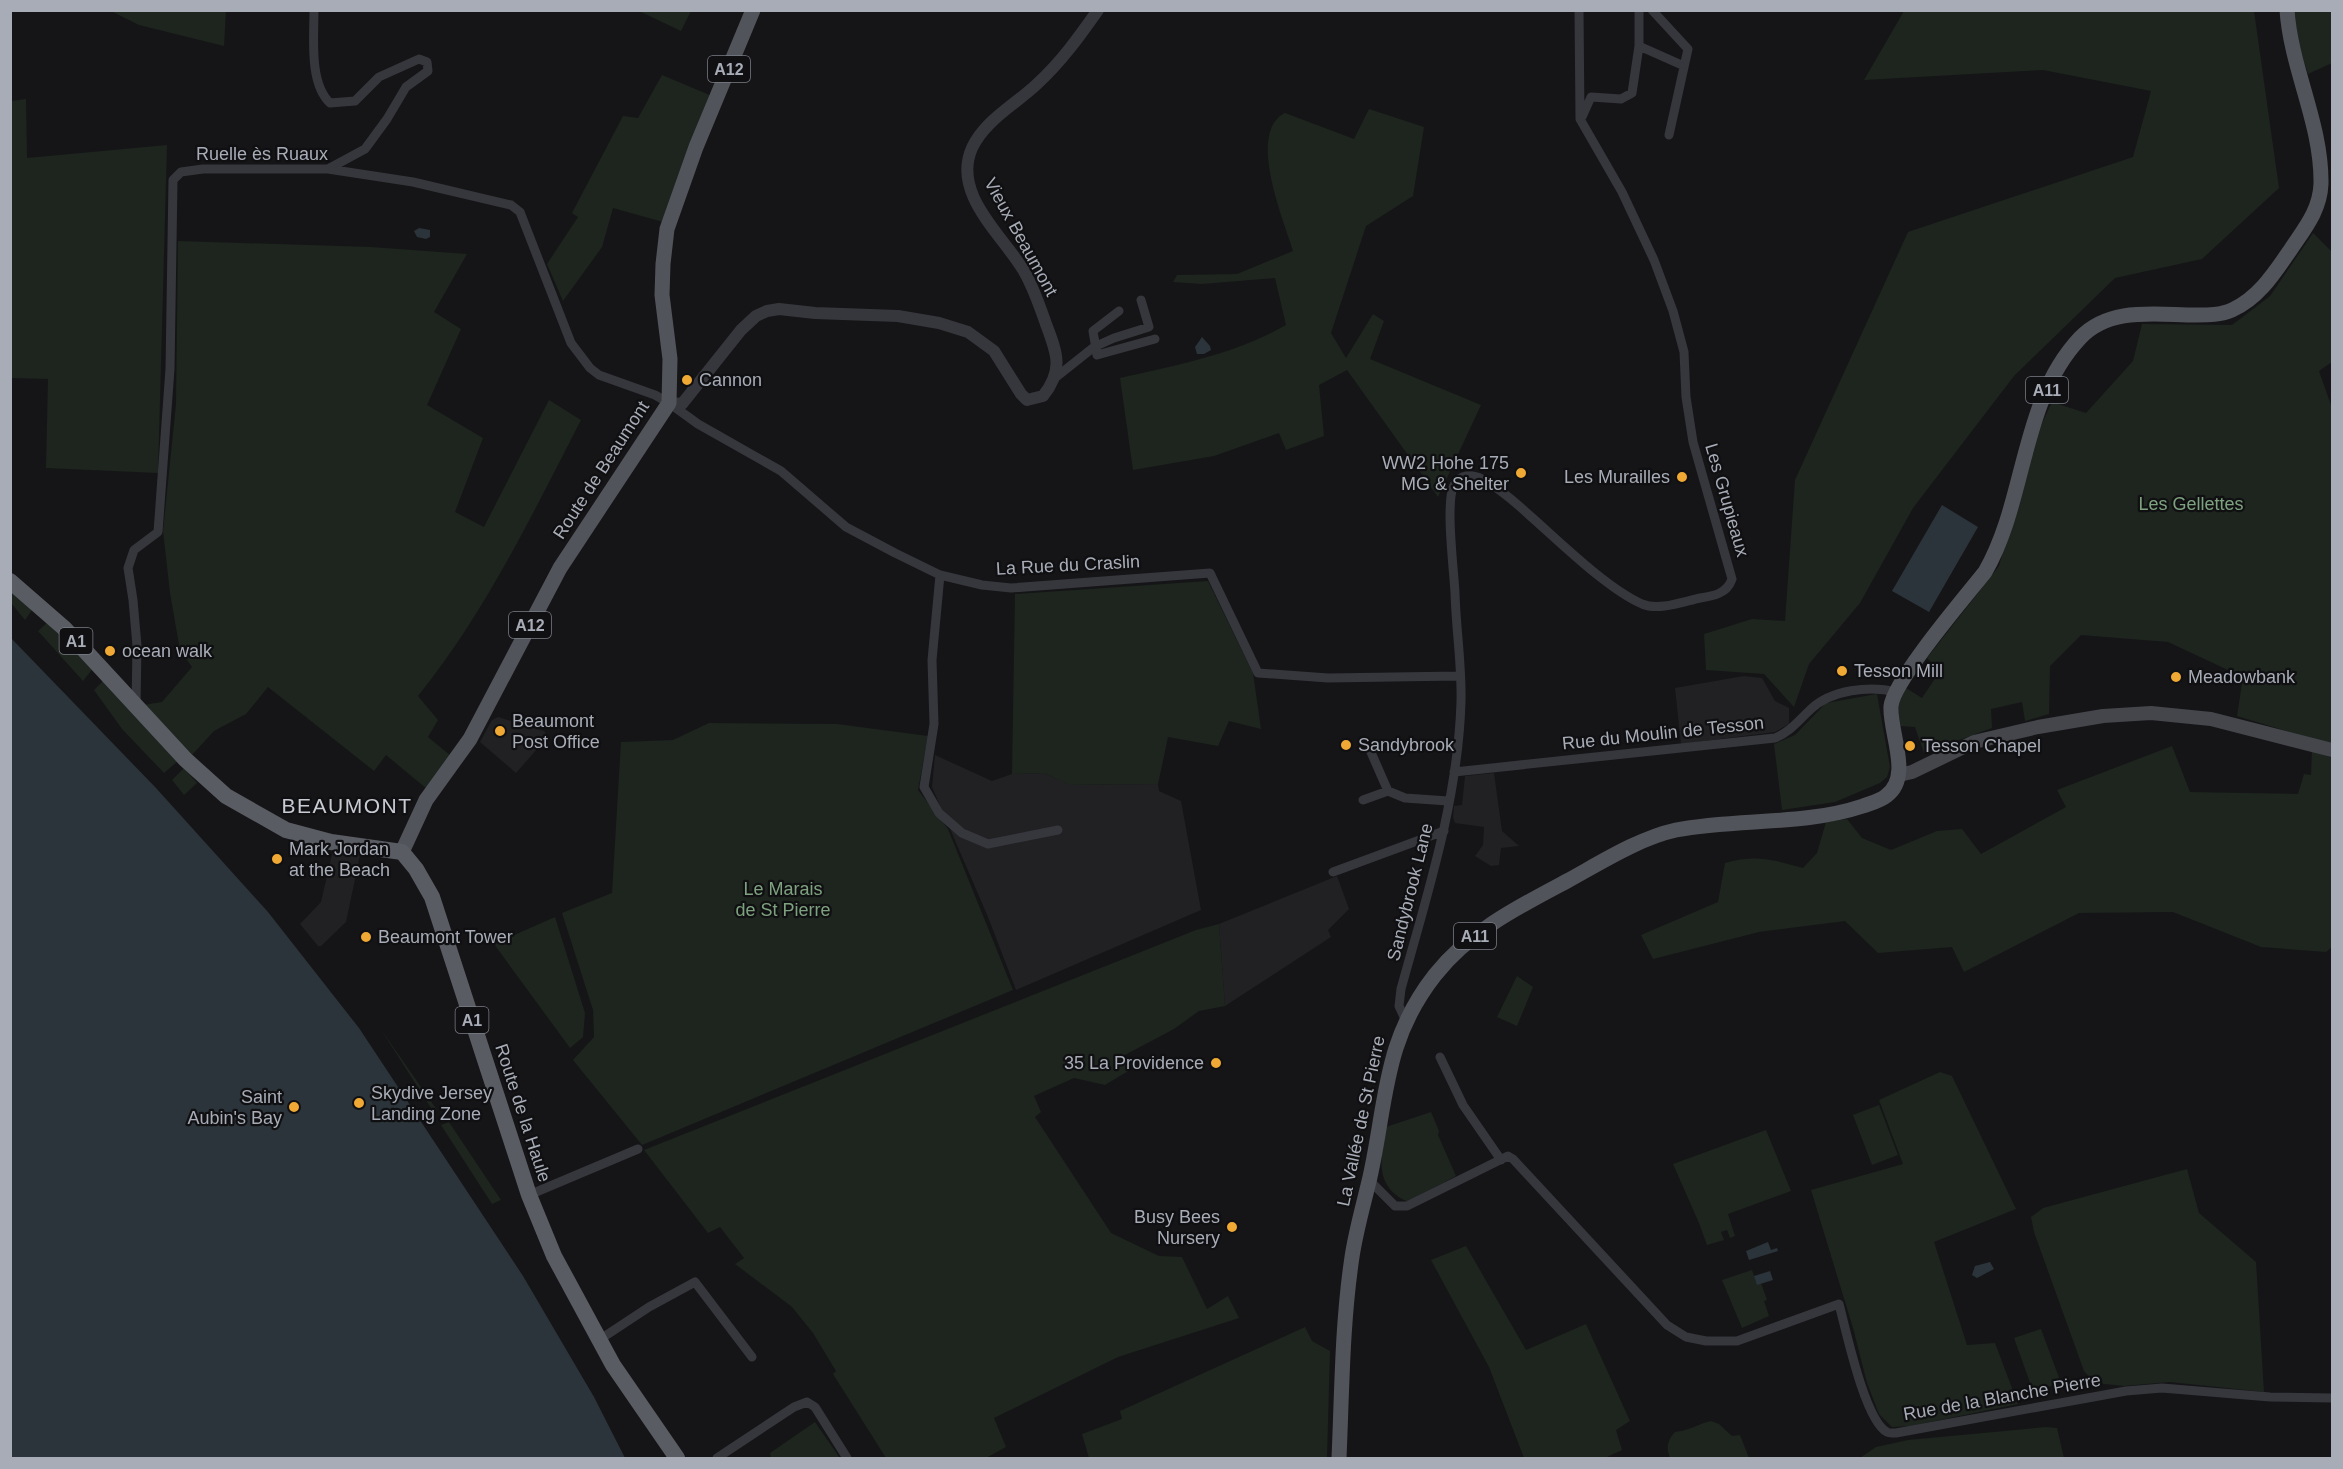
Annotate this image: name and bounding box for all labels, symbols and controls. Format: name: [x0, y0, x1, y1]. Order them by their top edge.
road number: A12: [708, 56, 750, 82]
street label: Ruelle ès Ruaux: [196, 144, 328, 164]
street label: Vieux Beaumont: [980, 175, 1062, 299]
place label: Cannon: [699, 370, 762, 390]
marker: Cannon: [680, 373, 694, 387]
road number: A11: [2026, 377, 2068, 403]
street label: Route de Beaumont: [549, 397, 653, 543]
street label: Les Grupieaux: [1701, 441, 1753, 559]
place label: WW2 Hohe 175 MG & Shelter: [1382, 453, 1509, 494]
marker: WW2 Hohe 175 MG & Shelter: [1514, 466, 1528, 480]
place label: Les Murailles: [1564, 467, 1670, 487]
marker: Les Murailles: [1675, 470, 1689, 484]
park label: Les Gellettes: [2138, 494, 2244, 514]
street label: La Rue du Craslin: [996, 551, 1140, 579]
road number: A12: [509, 612, 551, 638]
road number: A1: [60, 628, 92, 654]
place label: ocean walk: [122, 641, 213, 661]
marker: ocean walk: [103, 644, 117, 658]
place label: Tesson Mill: [1854, 661, 1943, 681]
marker: Tesson Mill: [1835, 664, 1849, 678]
place label: Meadowbank: [2188, 667, 2296, 687]
marker: Meadowbank: [2169, 670, 2183, 684]
place label: Beaumont Post Office: [512, 711, 600, 752]
street label: Rue du Moulin de Tesson: [1561, 712, 1765, 754]
marker: Beaumont Post Office: [493, 724, 507, 738]
place label: Sandybrook: [1358, 735, 1455, 755]
place label: Tesson Chapel: [1922, 736, 2041, 756]
marker: Sandybrook: [1339, 738, 1353, 752]
marker: Tesson Chapel: [1903, 739, 1917, 753]
district label: BEAUMONT: [281, 794, 413, 817]
street label: Sandybrook Lane: [1383, 821, 1437, 963]
place label: Mark Jordan at the Beach: [289, 839, 390, 880]
marker: Mark Jordan at the Beach: [270, 852, 284, 866]
park label: Le Marais de St Pierre: [735, 879, 831, 920]
road number: A11: [1454, 923, 1496, 949]
place label: Beaumont Tower: [378, 927, 513, 947]
marker: Beaumont Tower: [359, 930, 373, 944]
road number: A1: [456, 1007, 488, 1033]
street label: La Vallée de St Pierre: [1333, 1034, 1389, 1208]
street label: Route de la Haule: [491, 1041, 555, 1185]
place label: 35 La Providence: [1064, 1053, 1204, 1073]
marker: 35 La Providence: [1209, 1056, 1223, 1070]
place label: Skydive Jersey Landing Zone: [371, 1083, 492, 1124]
place label: Saint Aubin's Bay: [188, 1087, 282, 1128]
marker: Skydive Jersey Landing Zone: [352, 1096, 366, 1110]
marker: Saint Aubin's Bay: [287, 1100, 301, 1114]
place label: Busy Bees Nursery: [1134, 1207, 1220, 1248]
marker: Busy Bees Nursery: [1225, 1220, 1239, 1234]
street label: Rue de la Blanche Pierre: [1902, 1370, 2102, 1424]

